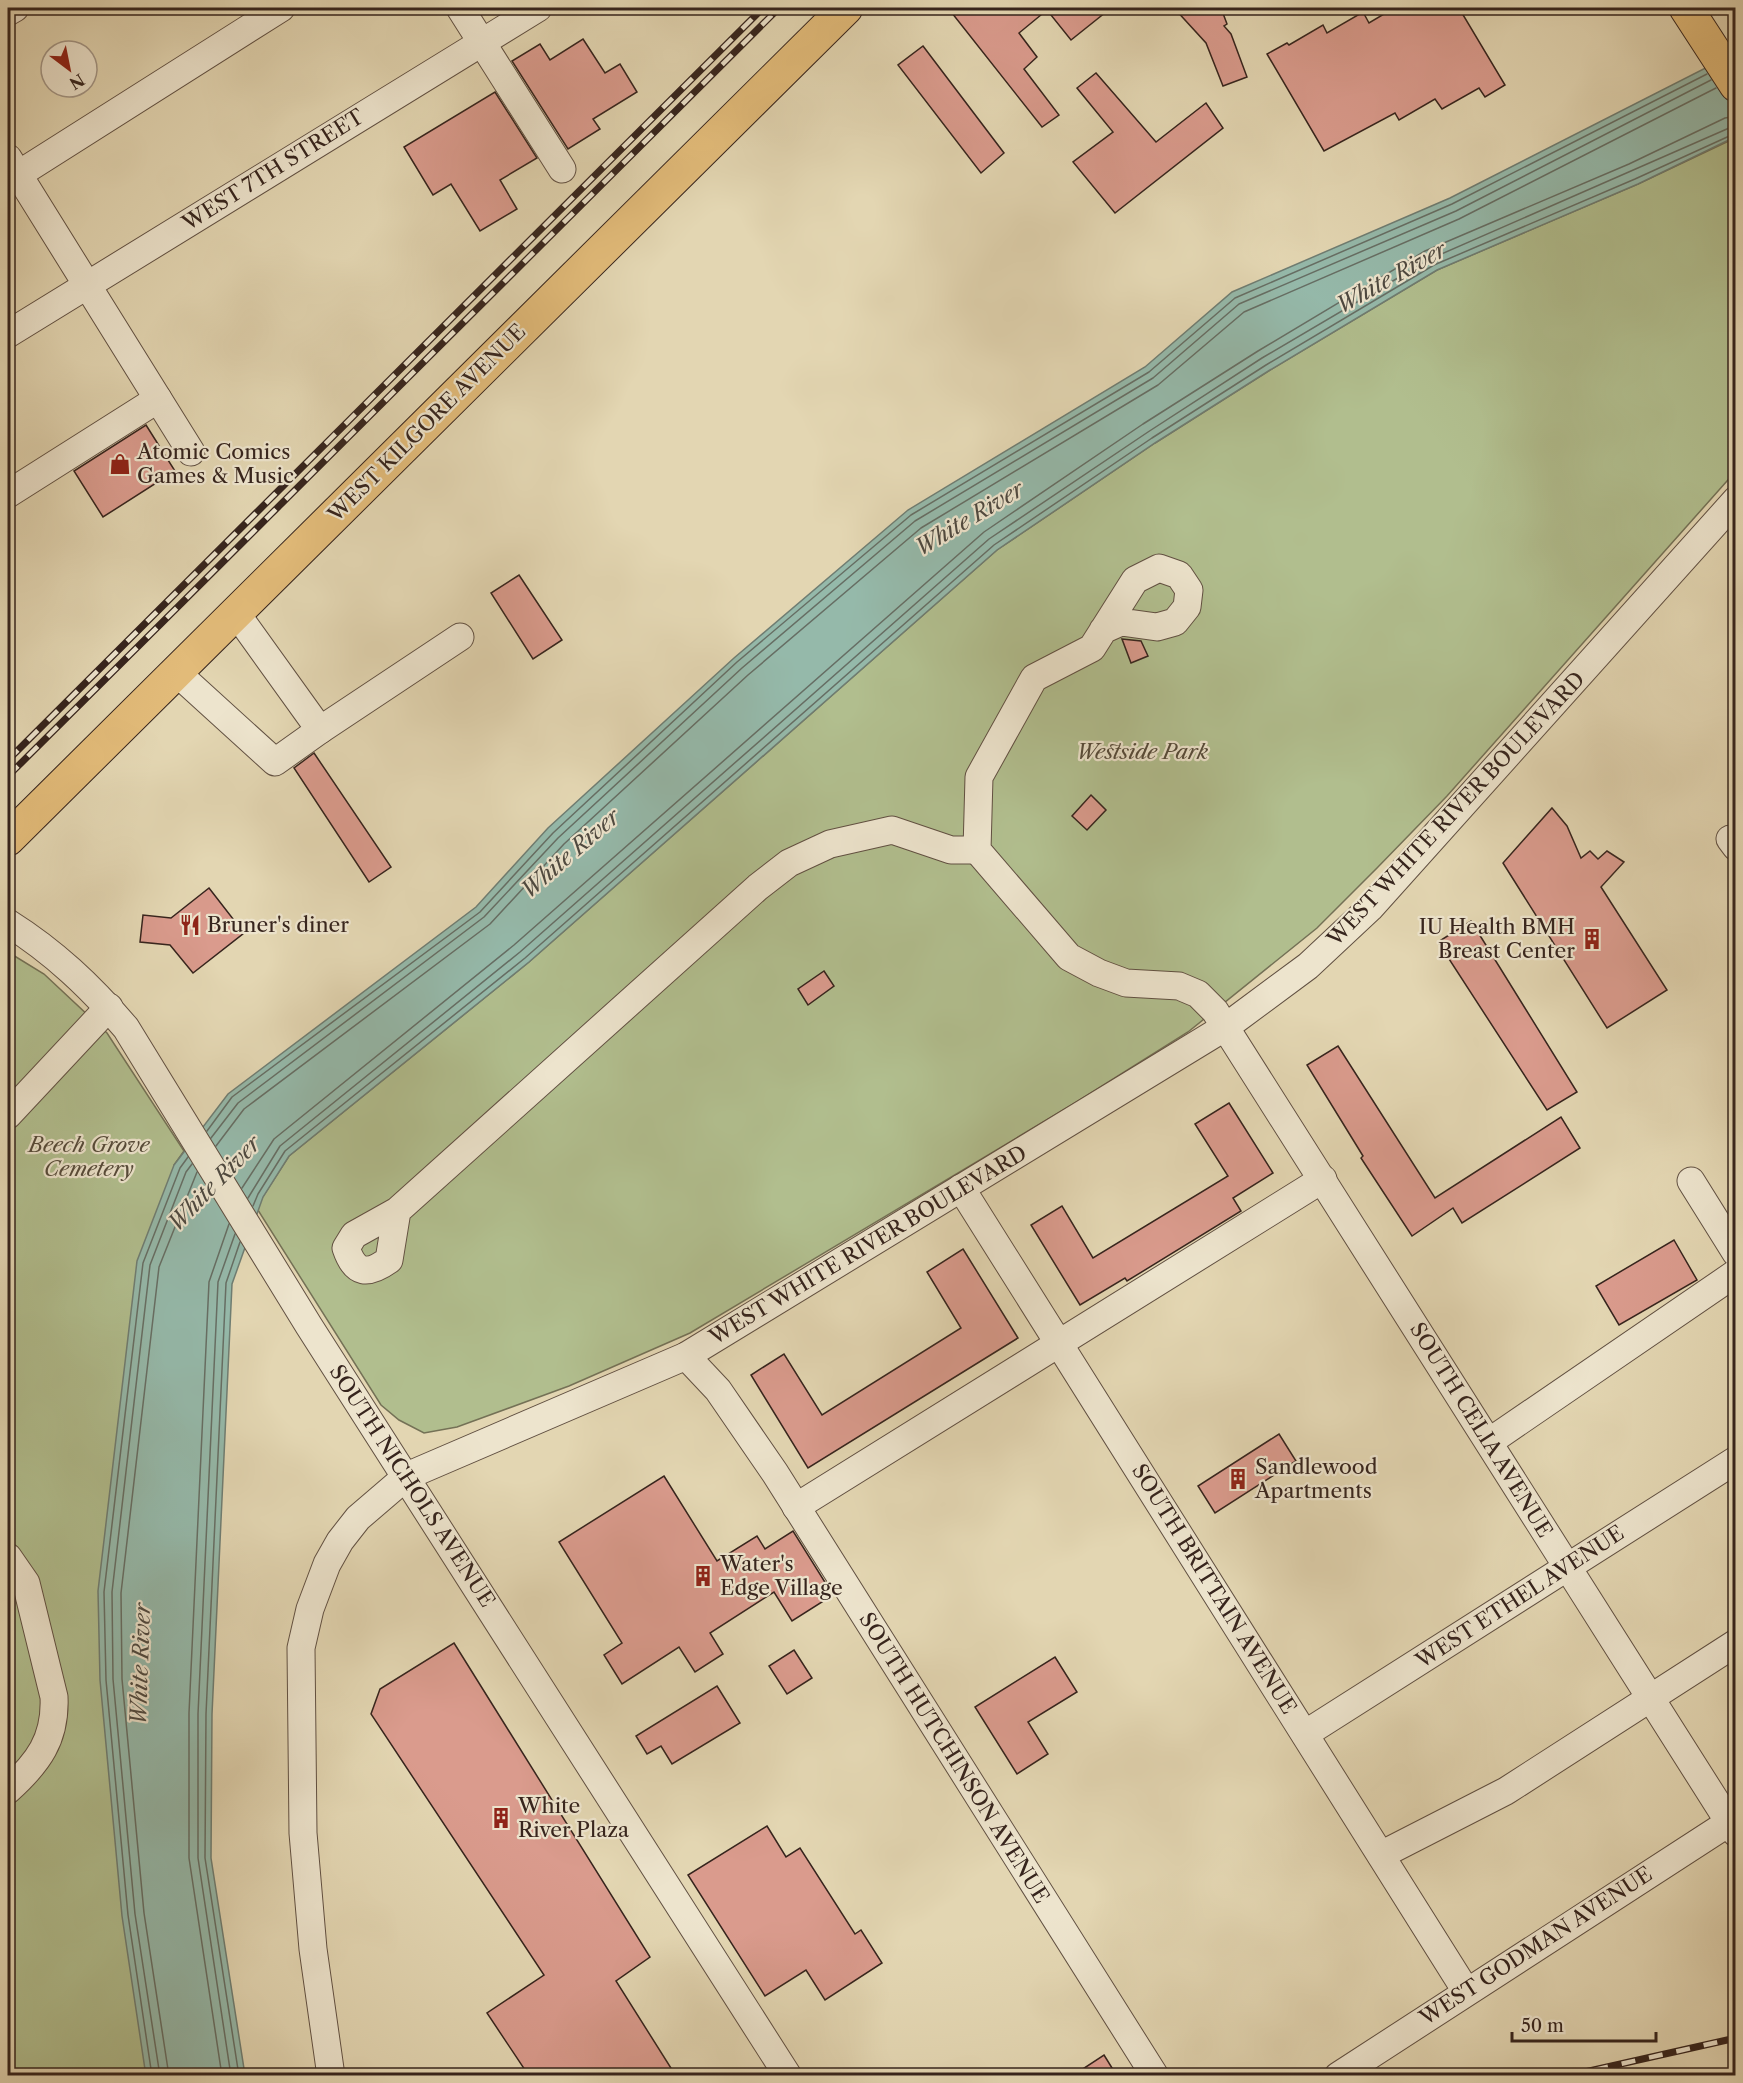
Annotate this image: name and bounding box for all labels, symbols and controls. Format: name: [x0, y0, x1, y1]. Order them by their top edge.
north arrow: [39, 39, 99, 99]
text: N: [66, 70, 88, 94]
street label: WEST 7TH STREET: [177, 104, 368, 236]
water label: White River: [1331, 235, 1453, 319]
street label: WEST KILGORE AVENUE: [322, 319, 531, 527]
place label: Atomic Comics Games & Music: [136, 439, 294, 488]
shop icon: Atomic Comics Games & Music: [108, 452, 132, 476]
water label: White River: [910, 474, 1030, 561]
street label: WEST WHITE RIVER BOULEVARD: [1321, 666, 1589, 952]
park label: Westside Park: [1076, 739, 1208, 764]
water label: White River: [515, 802, 627, 904]
place label: Bruner's diner: [207, 912, 349, 937]
restaurant icon: Bruner's diner: [178, 913, 202, 937]
place label: IU Health BMH Breast Center: [1419, 914, 1575, 963]
building icon: IU Health BMH Breast Center: [1580, 927, 1604, 951]
water label: White River: [162, 1129, 268, 1237]
park label: Beech Grove Cemetery: [26, 1132, 150, 1181]
street label: WEST WHITE RIVER BOULEVARD: [704, 1140, 1031, 1350]
street label: SOUTH CELIA AVENUE: [1405, 1318, 1558, 1542]
street label: SOUTH NICHOLS AVENUE: [325, 1360, 500, 1612]
place label: Sandlewood Apartments: [1254, 1454, 1378, 1503]
street label: SOUTH BRITTAIN AVENUE: [1127, 1459, 1302, 1718]
building icon: Sandlewood Apartments: [1226, 1467, 1250, 1491]
street label: WEST ETHEL AVENUE: [1410, 1520, 1628, 1674]
place label: Water's Edge Village: [719, 1551, 843, 1600]
building icon: Water's Edge Village: [691, 1564, 715, 1588]
water label: White River: [125, 1601, 156, 1726]
street label: SOUTH HUTCHINSON AVENUE: [854, 1608, 1055, 1908]
place label: White River Plaza: [517, 1793, 630, 1842]
building icon: White River Plaza: [489, 1806, 513, 1830]
street label: WEST GODMAN AVENUE: [1414, 1861, 1657, 2031]
scale bar: [1512, 2005, 1656, 2043]
text: 50 m: [1521, 2015, 1564, 2037]

